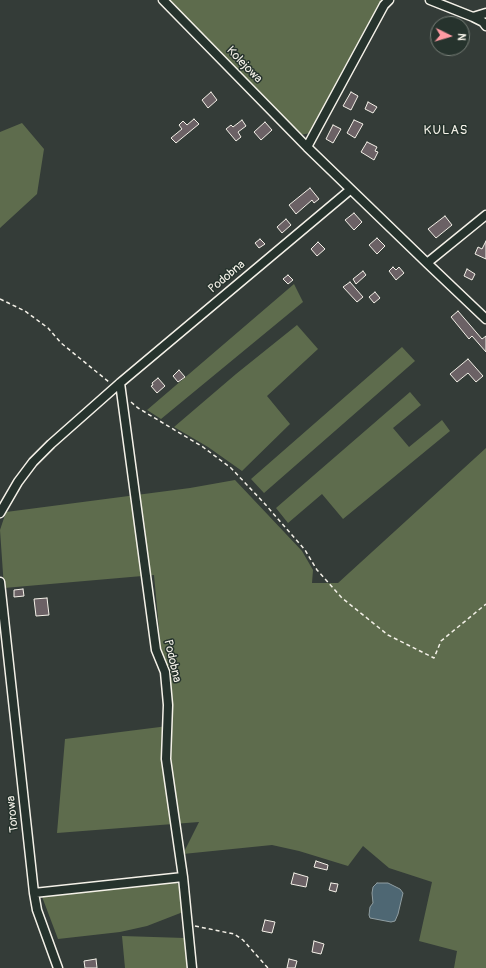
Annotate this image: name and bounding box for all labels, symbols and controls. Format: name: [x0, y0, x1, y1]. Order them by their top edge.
north arrow: [430, 16, 470, 56]
text: N: [455, 33, 468, 41]
street label: Kolejowa: [223, 44, 265, 86]
district label: KULAS: [424, 123, 468, 139]
street label: Podobna: [206, 258, 248, 296]
street label: Podobna: [160, 638, 184, 684]
street label: Torowa: [4, 795, 22, 833]

